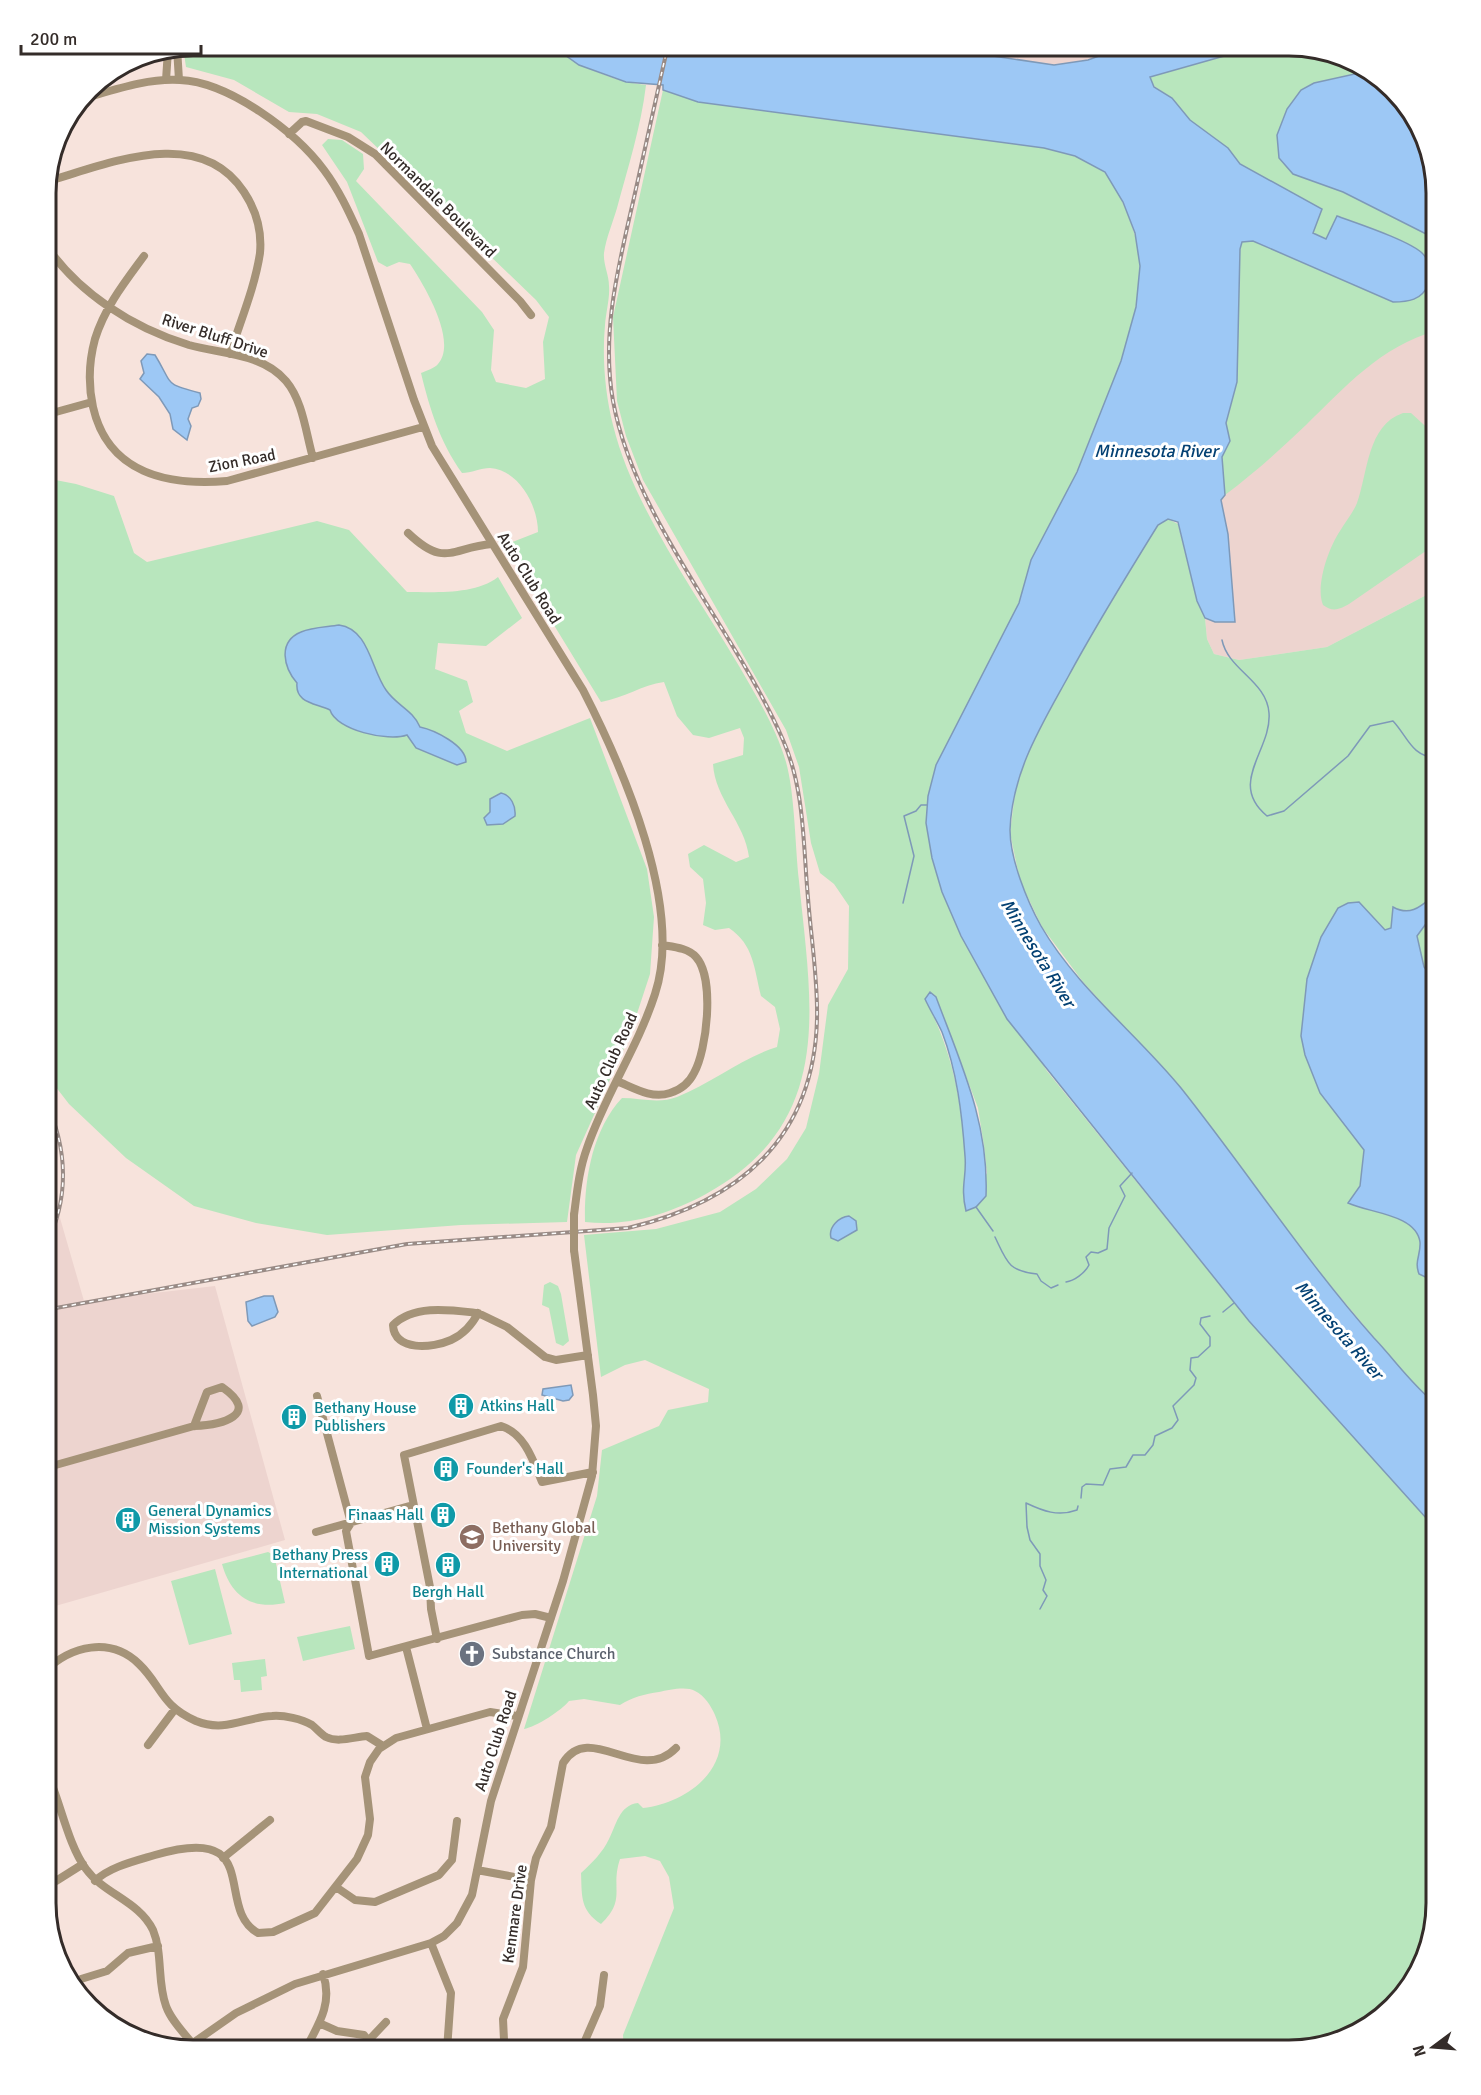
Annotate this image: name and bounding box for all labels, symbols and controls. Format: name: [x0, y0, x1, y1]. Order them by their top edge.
scale bar: [21, 18, 201, 56]
text: 200 m: [30, 28, 77, 50]
street label: Normandale Boulevard: [376, 138, 500, 262]
street label: River Bluff Drive: [159, 309, 271, 363]
water label: Minnesota River: [1094, 440, 1220, 462]
street label: Zion Road: [207, 445, 277, 477]
street label: Auto Club Road: [493, 528, 565, 628]
water label: Minnesota River: [996, 895, 1081, 1013]
street label: Auto Club Road: [580, 1009, 642, 1113]
water label: Minnesota River: [1290, 1276, 1389, 1386]
building icon: Atkins Hall: [446, 1391, 476, 1421]
place label: Atkins Hall: [480, 1396, 555, 1416]
place label: Bethany House Publishers: [314, 1398, 416, 1436]
building icon: Bethany House Publishers: [279, 1402, 309, 1432]
building icon: Founder's Hall: [431, 1454, 461, 1484]
place label: Founder's Hall: [466, 1459, 564, 1479]
building icon: Finaas Hall: [428, 1500, 458, 1530]
place label: General Dynamics Mission Systems: [148, 1501, 271, 1539]
building icon: General Dynamics Mission Systems: [113, 1505, 143, 1535]
place label: Finaas Hall: [348, 1505, 424, 1525]
place label: Bethany Global University: [492, 1518, 596, 1556]
school or university icon: Bethany Global University: [457, 1522, 487, 1552]
place label: Bethany Press International: [272, 1545, 368, 1583]
building icon: Bethany Press International: [372, 1549, 402, 1579]
building icon: Bergh Hall: [433, 1550, 463, 1580]
place label: Bergh Hall: [412, 1582, 484, 1602]
church icon: Substance Church: [457, 1639, 487, 1669]
place label: Substance Church: [492, 1644, 615, 1664]
street label: Auto Club Road: [470, 1688, 522, 1794]
street label: Kenmare Drive: [498, 1863, 532, 1965]
north arrow: [1403, 2017, 1463, 2077]
text: N: [1408, 2043, 1431, 2059]

